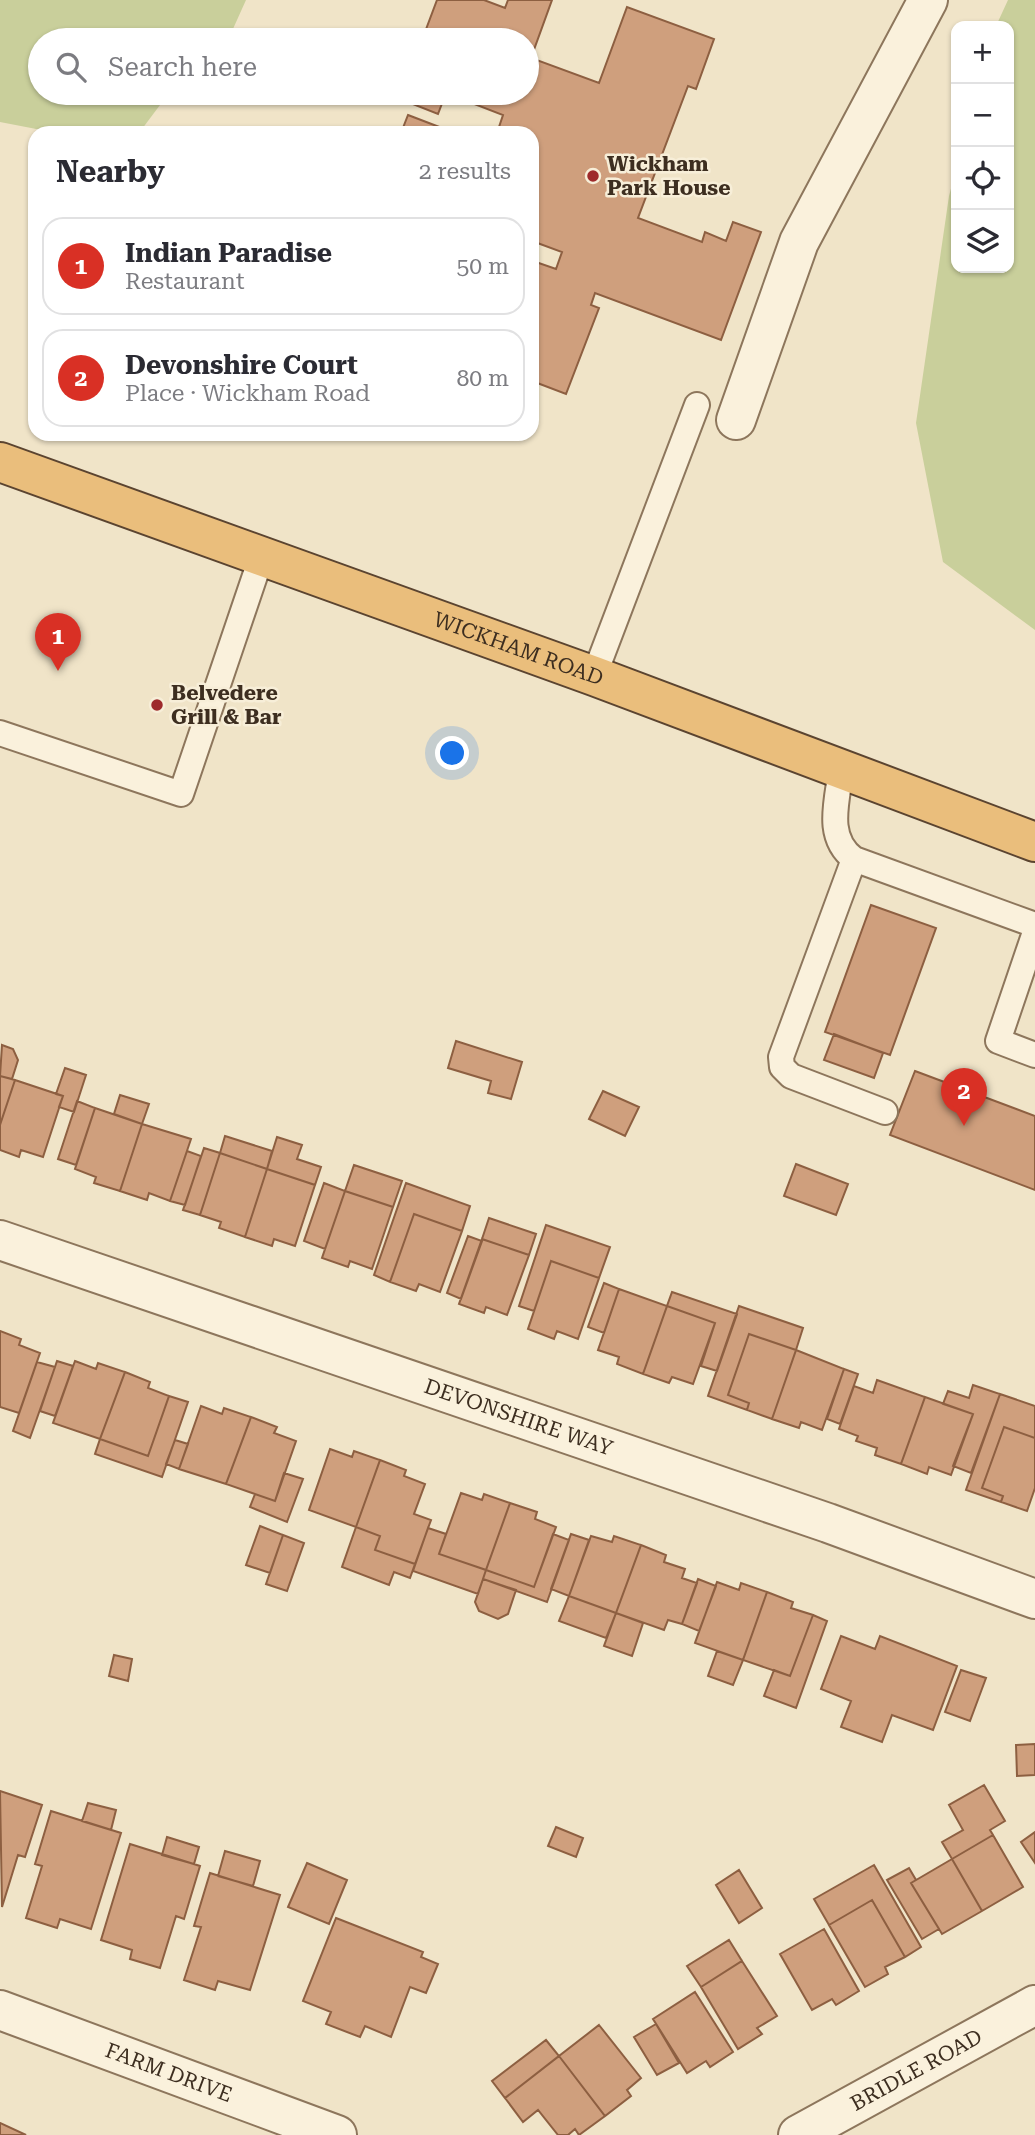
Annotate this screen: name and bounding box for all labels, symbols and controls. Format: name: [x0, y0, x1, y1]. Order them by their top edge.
map controls: [951, 21, 1014, 273]
button: +: [951, 21, 1014, 84]
search box: [28, 28, 539, 105]
icon: search: [52, 48, 90, 86]
text: Search here: [108, 52, 257, 82]
button: −: [951, 84, 1014, 147]
button: locate: [951, 147, 1014, 210]
place label: Wickham Park House: [607, 152, 730, 200]
text: Nearby: [56, 154, 165, 189]
text: 2 results: [419, 158, 511, 185]
marker: Wickham Park House: [585, 168, 601, 184]
button: layers: [951, 210, 1014, 273]
text: Indian Paradise: [125, 238, 332, 268]
text: 1: [75, 253, 87, 280]
text: 50 m: [456, 253, 509, 280]
text: Restaurant: [125, 268, 244, 295]
text: Devonshire Court: [125, 350, 358, 380]
text: 2: [75, 365, 87, 392]
text: 80 m: [456, 365, 509, 392]
text: Place · Wickham Road: [125, 380, 370, 407]
street label: WICKHAM ROAD: [430, 607, 607, 690]
pin: 1: [35, 613, 81, 671]
place label: Belvedere Grill & Bar: [171, 681, 282, 729]
marker: Belvedere Grill & Bar: [149, 697, 165, 713]
your location: [435, 736, 469, 770]
pin: 2: [941, 1068, 987, 1126]
street label: DEVONSHIRE WAY: [421, 1374, 617, 1461]
street label: BRIDLE ROAD: [846, 2024, 986, 2116]
street label: FARM DRIVE: [102, 2038, 235, 2107]

